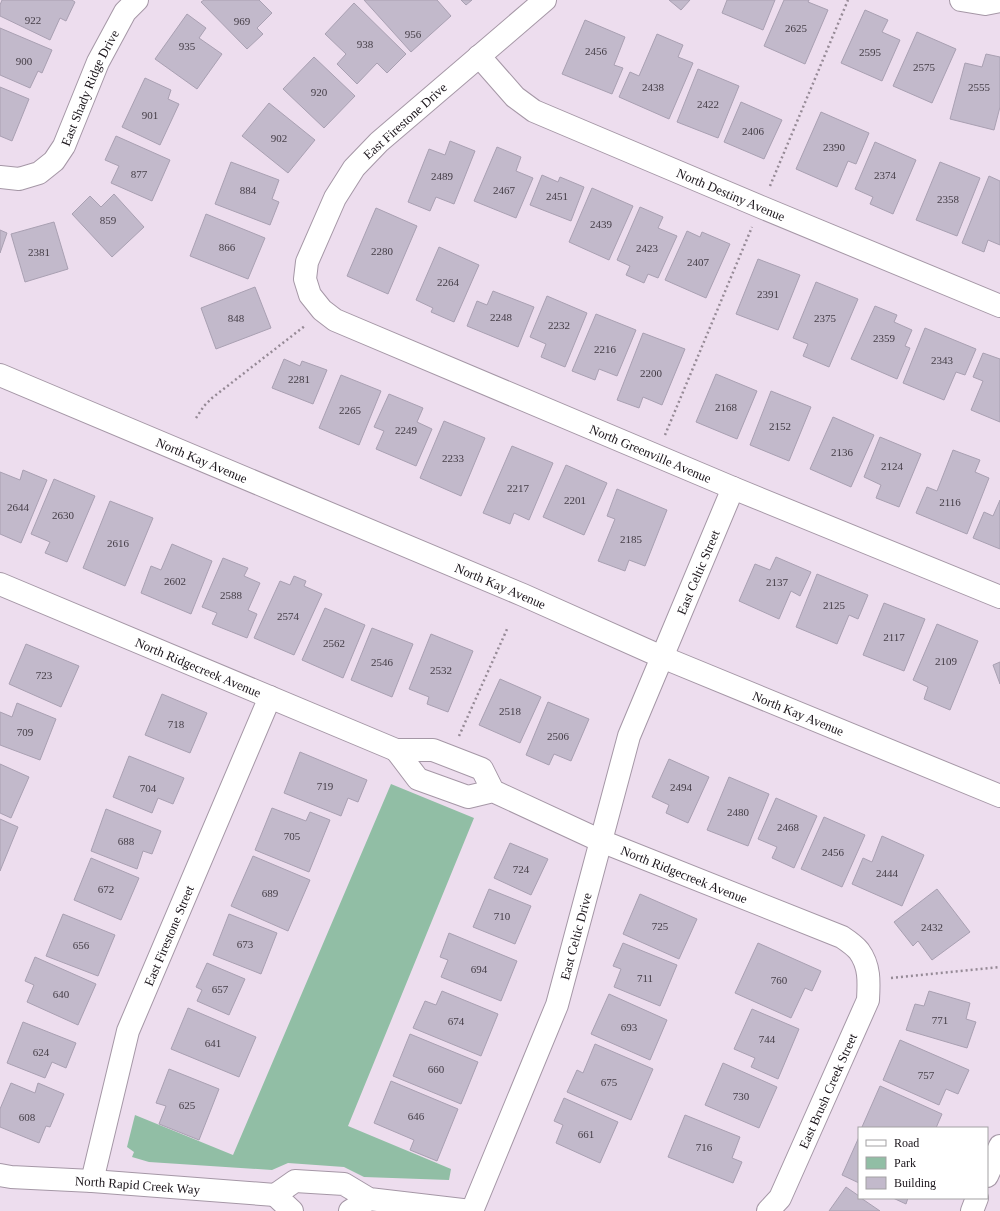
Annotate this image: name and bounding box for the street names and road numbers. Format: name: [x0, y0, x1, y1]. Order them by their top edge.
street label: East Shady Ridge Drive: [57, 27, 122, 148]
street label: East Firestone Drive: [360, 80, 450, 162]
street label: North Destiny Avenue: [675, 165, 788, 224]
street label: North Greenville Avenue: [588, 421, 714, 486]
street label: North Kay Avenue: [154, 434, 250, 486]
street label: East Celtic Street: [673, 527, 722, 617]
street label: North Kay Avenue: [453, 560, 548, 612]
street label: North Ridgecreek Avenue: [133, 634, 264, 700]
street label: North Kay Avenue: [750, 688, 846, 739]
street label: North Ridgecreek Avenue: [619, 842, 750, 906]
street label: East Firestone Street: [141, 883, 197, 988]
street label: East Celtic Drive: [557, 891, 594, 982]
street label: East Brush Creek Street: [796, 1031, 860, 1151]
street label: North Rapid Creek Way: [75, 1173, 201, 1197]

